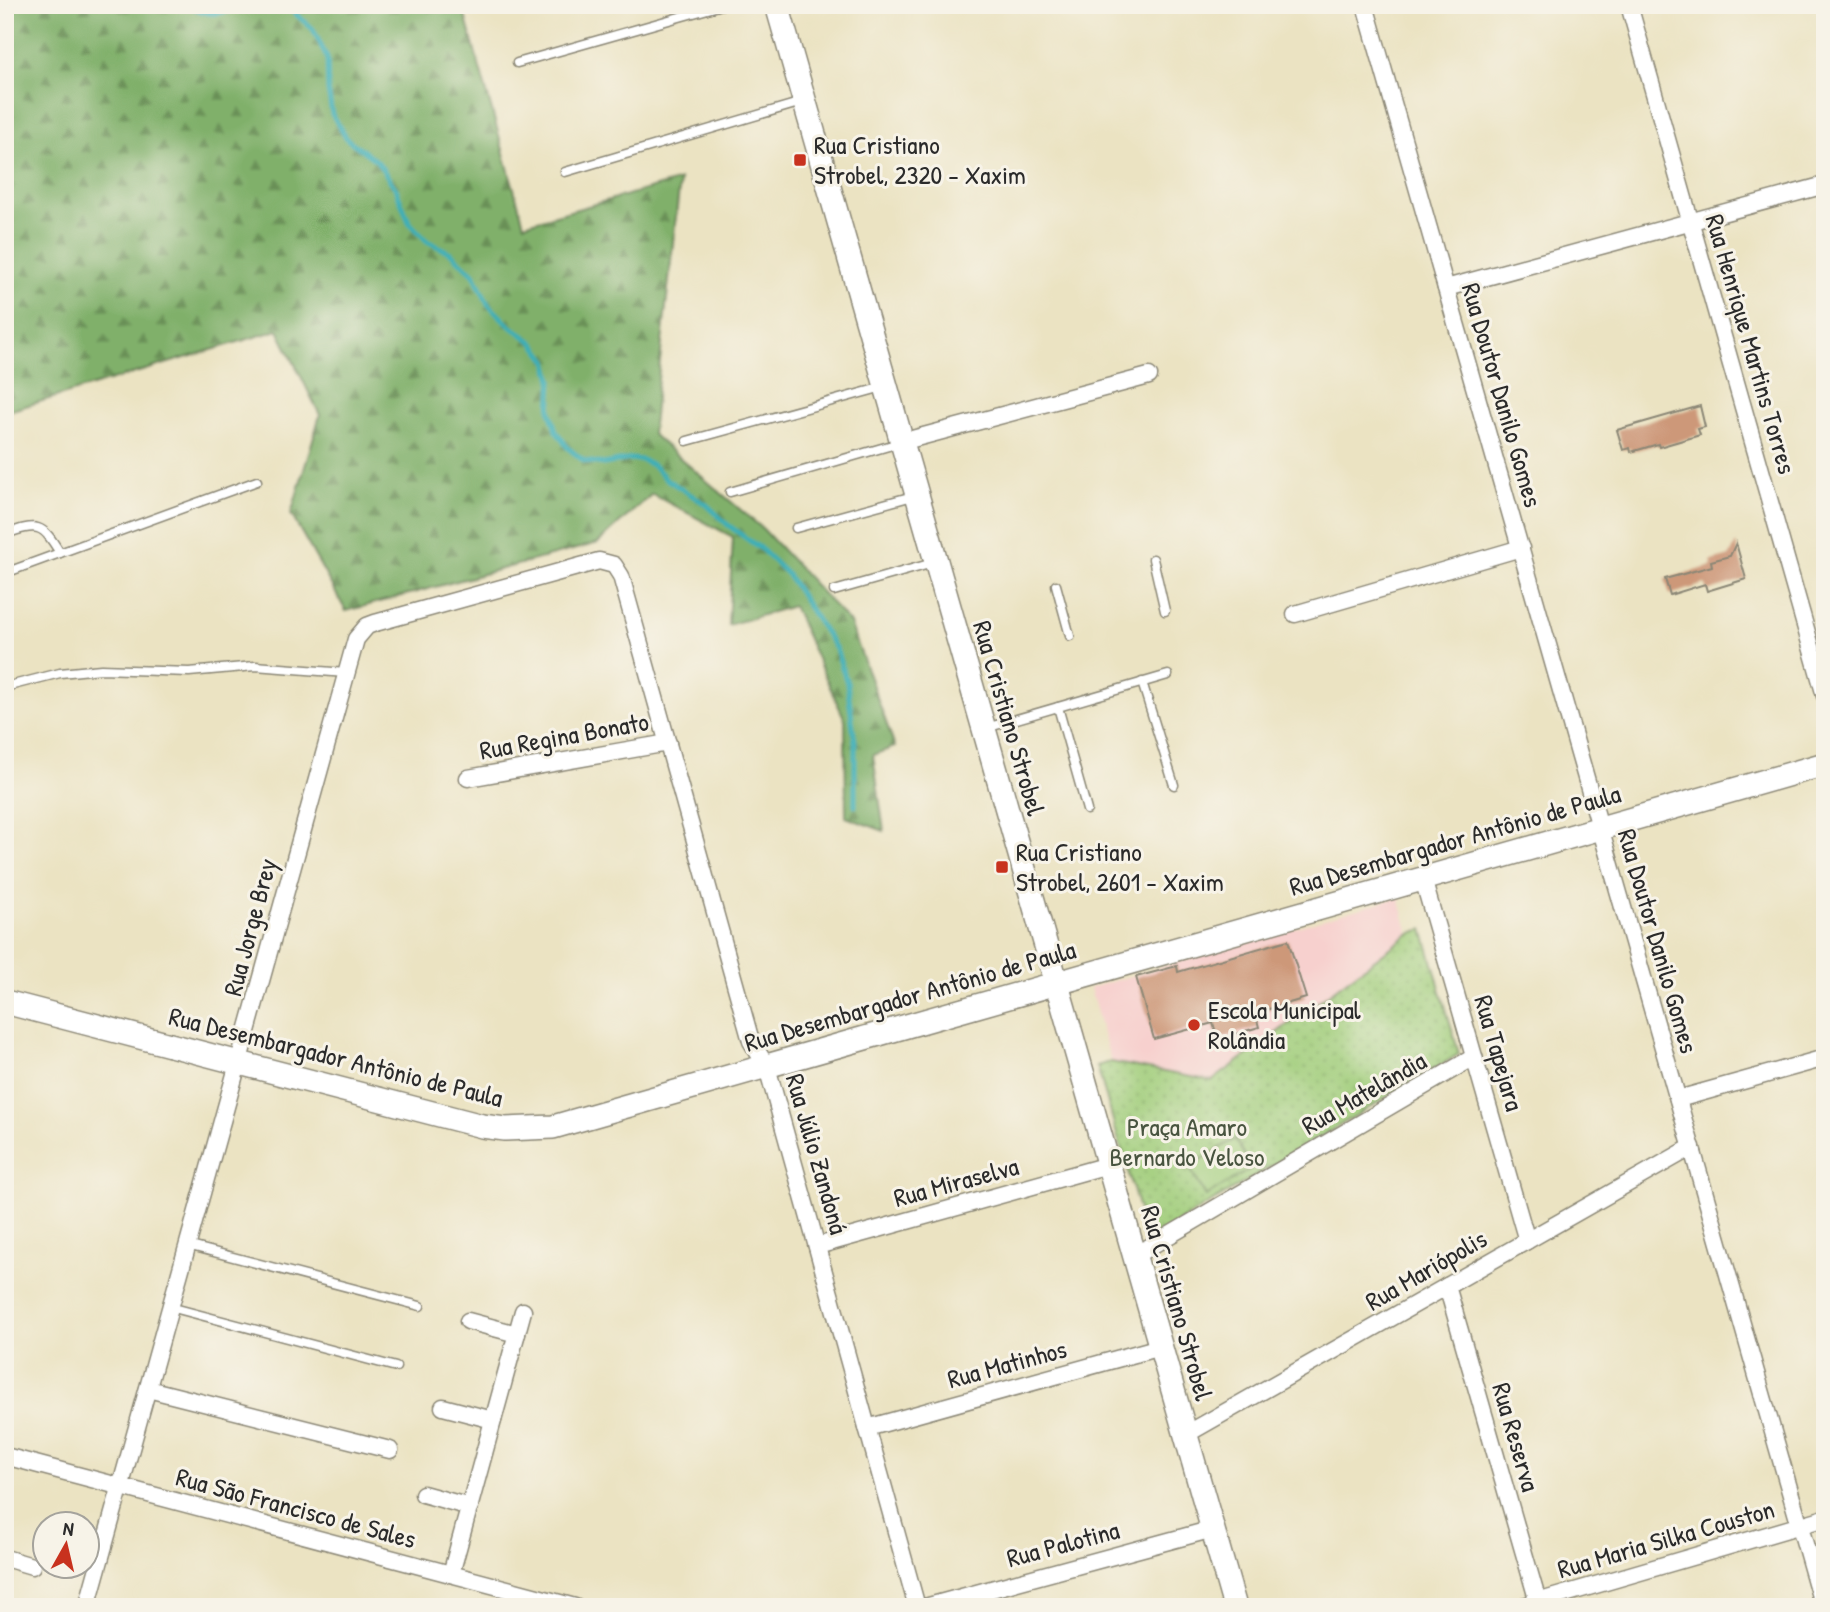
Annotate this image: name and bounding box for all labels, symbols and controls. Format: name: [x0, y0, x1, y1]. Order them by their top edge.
place label: Rua Cristiano Strobel, 2320 - Xaxim: [814, 127, 1026, 192]
marker: Rua Cristiano Strobel, 2320 - Xaxim: [792, 152, 808, 168]
street label: Rua Henrique Martins Torres: [1698, 210, 1805, 478]
street label: Rua Doutor Danilo Gomes: [1454, 279, 1551, 511]
street label: Rua Cristiano Strobel: [965, 616, 1054, 819]
street label: Rua Regina Bonato: [477, 703, 651, 768]
street label: Rua Desembargador Antônio de Paula: [1285, 775, 1625, 904]
street label: Rua Doutor Danilo Gomes: [1610, 825, 1707, 1057]
place label: Rua Cristiano Strobel, 2601 - Xaxim: [1016, 834, 1224, 899]
street label: Rua Jorge Brey: [214, 854, 285, 999]
marker: Rua Cristiano Strobel, 2601 - Xaxim: [994, 859, 1010, 875]
street label: Rua Desembargador Antônio de Paula: [740, 931, 1080, 1060]
street label: Rua Tapejara: [1466, 991, 1533, 1115]
place label: Escola Municipal Rolândia: [1208, 992, 1361, 1057]
street label: Rua Desembargador Antônio de Paula: [165, 998, 507, 1115]
marker: Escola Municipal Rolândia: [1186, 1017, 1202, 1033]
street label: Rua Matelândia: [1295, 1043, 1432, 1142]
street label: Rua Júlio Zandoná: [778, 1070, 857, 1238]
park label: Praça Amaro Bernardo Veloso: [1110, 1109, 1264, 1174]
street label: Rua Miraselva: [890, 1148, 1022, 1215]
street label: Rua Cristiano Strobel: [1133, 1201, 1222, 1404]
street label: Rua Mariópolis: [1359, 1221, 1493, 1318]
street label: Rua Matinhos: [943, 1331, 1070, 1396]
street label: Rua Reserva: [1484, 1378, 1549, 1495]
street label: Rua São Francisco de Sales: [172, 1459, 420, 1556]
street label: Rua Maria Silka Couston: [1553, 1491, 1778, 1586]
north arrow: [32, 1510, 102, 1580]
street label: Rua Palotina: [1003, 1512, 1123, 1575]
text: N: [62, 1515, 75, 1542]

